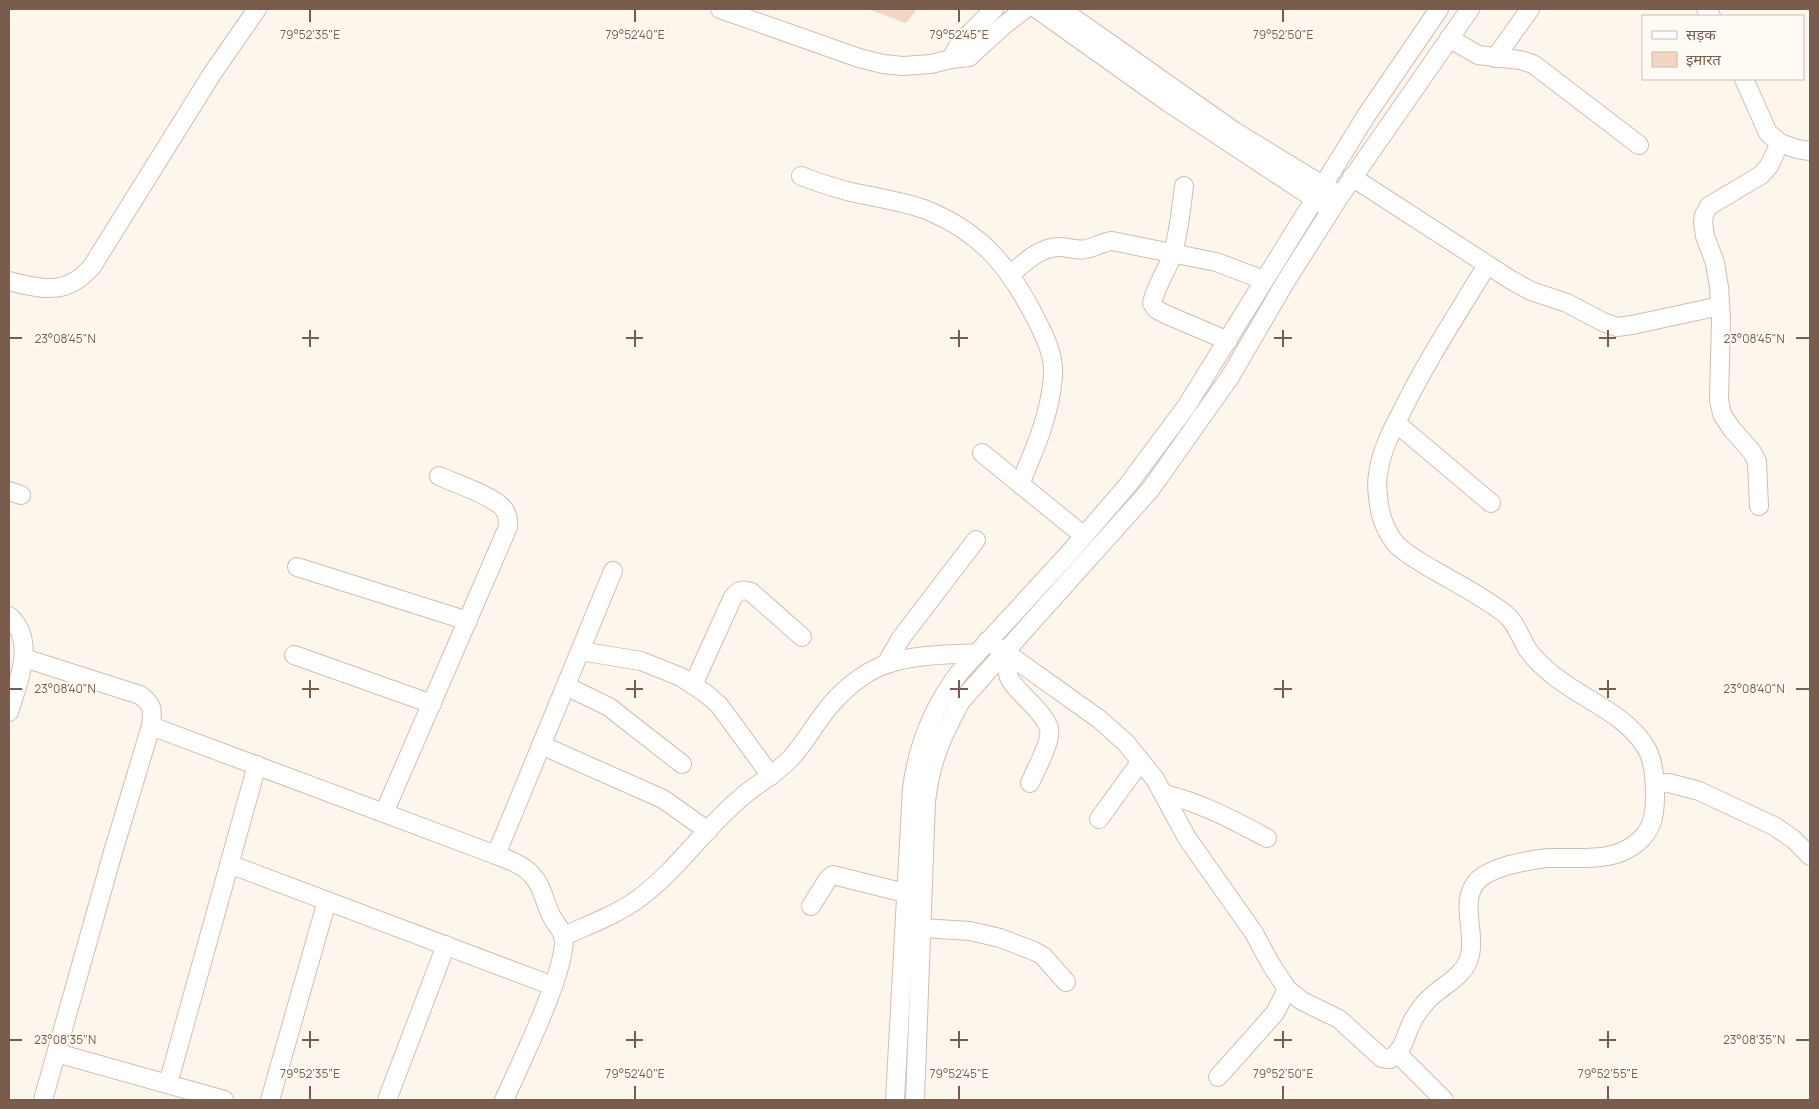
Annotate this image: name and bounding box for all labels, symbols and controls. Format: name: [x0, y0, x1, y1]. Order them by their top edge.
legend: [1642, 15, 1804, 80]
text: सड़क: [1686, 24, 1716, 45]
text: 79°52'35"E: [280, 26, 340, 43]
text: 79°52'40"E: [605, 26, 665, 43]
text: 79°52'45"E: [930, 26, 989, 43]
text: 79°52'50"E: [1253, 26, 1313, 43]
text: इमारत: [1686, 49, 1721, 70]
text: 23°08'45"N: [34, 330, 96, 347]
text: 23°08'45"N: [1723, 330, 1785, 347]
text: 23°08'40"N: [34, 680, 96, 697]
text: 23°08'40"N: [1723, 680, 1785, 697]
text: 23°08'35"N: [34, 1031, 96, 1048]
text: 23°08'35"N: [1723, 1031, 1785, 1048]
text: 79°52'35"E: [280, 1065, 340, 1082]
text: 79°52'40"E: [605, 1065, 665, 1082]
text: 79°52'45"E: [930, 1065, 989, 1082]
text: 79°52'50"E: [1253, 1065, 1313, 1082]
text: 79°52'55"E: [1578, 1065, 1638, 1082]

